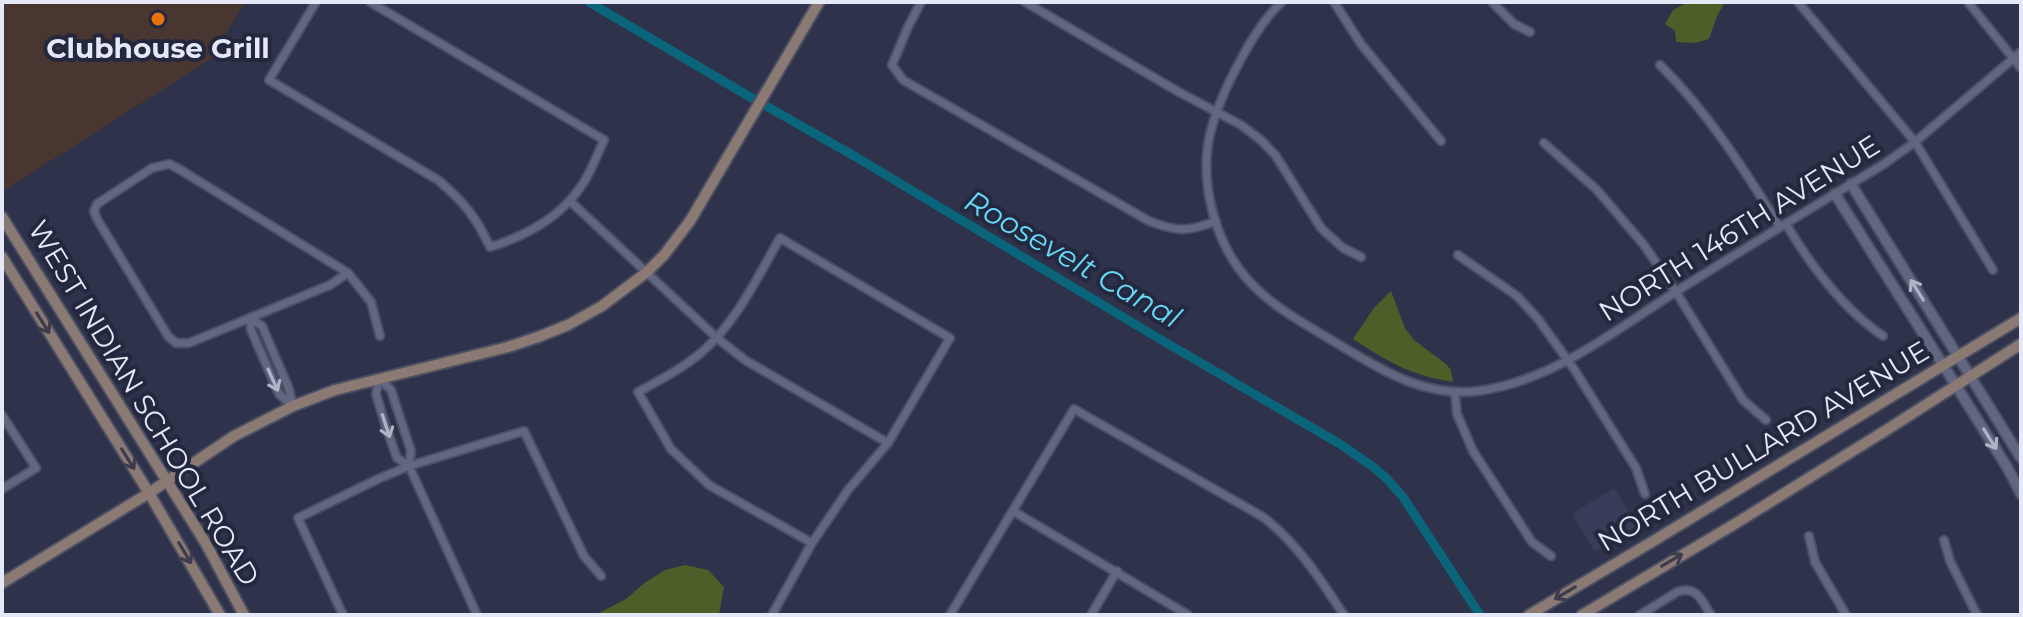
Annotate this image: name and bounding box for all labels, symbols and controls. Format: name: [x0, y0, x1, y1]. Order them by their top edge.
marker: Clubhouse Grill: [149, 10, 167, 28]
place label: Clubhouse Grill: [46, 31, 270, 65]
street label: NORTH 146TH AVENUE: [1592, 128, 1886, 328]
water label: Roosevelt Canal: [958, 182, 1188, 336]
street label: WEST INDIAN SCHOOL ROAD: [21, 214, 267, 592]
one-way arrow: [1909, 279, 1925, 302]
one-way arrow: [36, 311, 52, 334]
street label: NORTH BULLARD AVENUE: [1591, 334, 1935, 558]
one-way arrow: [266, 367, 281, 392]
one-way arrow: [379, 413, 394, 438]
one-way arrow: [1981, 428, 1998, 450]
one-way arrow: [120, 447, 136, 470]
one-way arrow: [177, 541, 193, 564]
one-way arrow: [1661, 552, 1683, 568]
one-way arrow: [1554, 585, 1577, 601]

